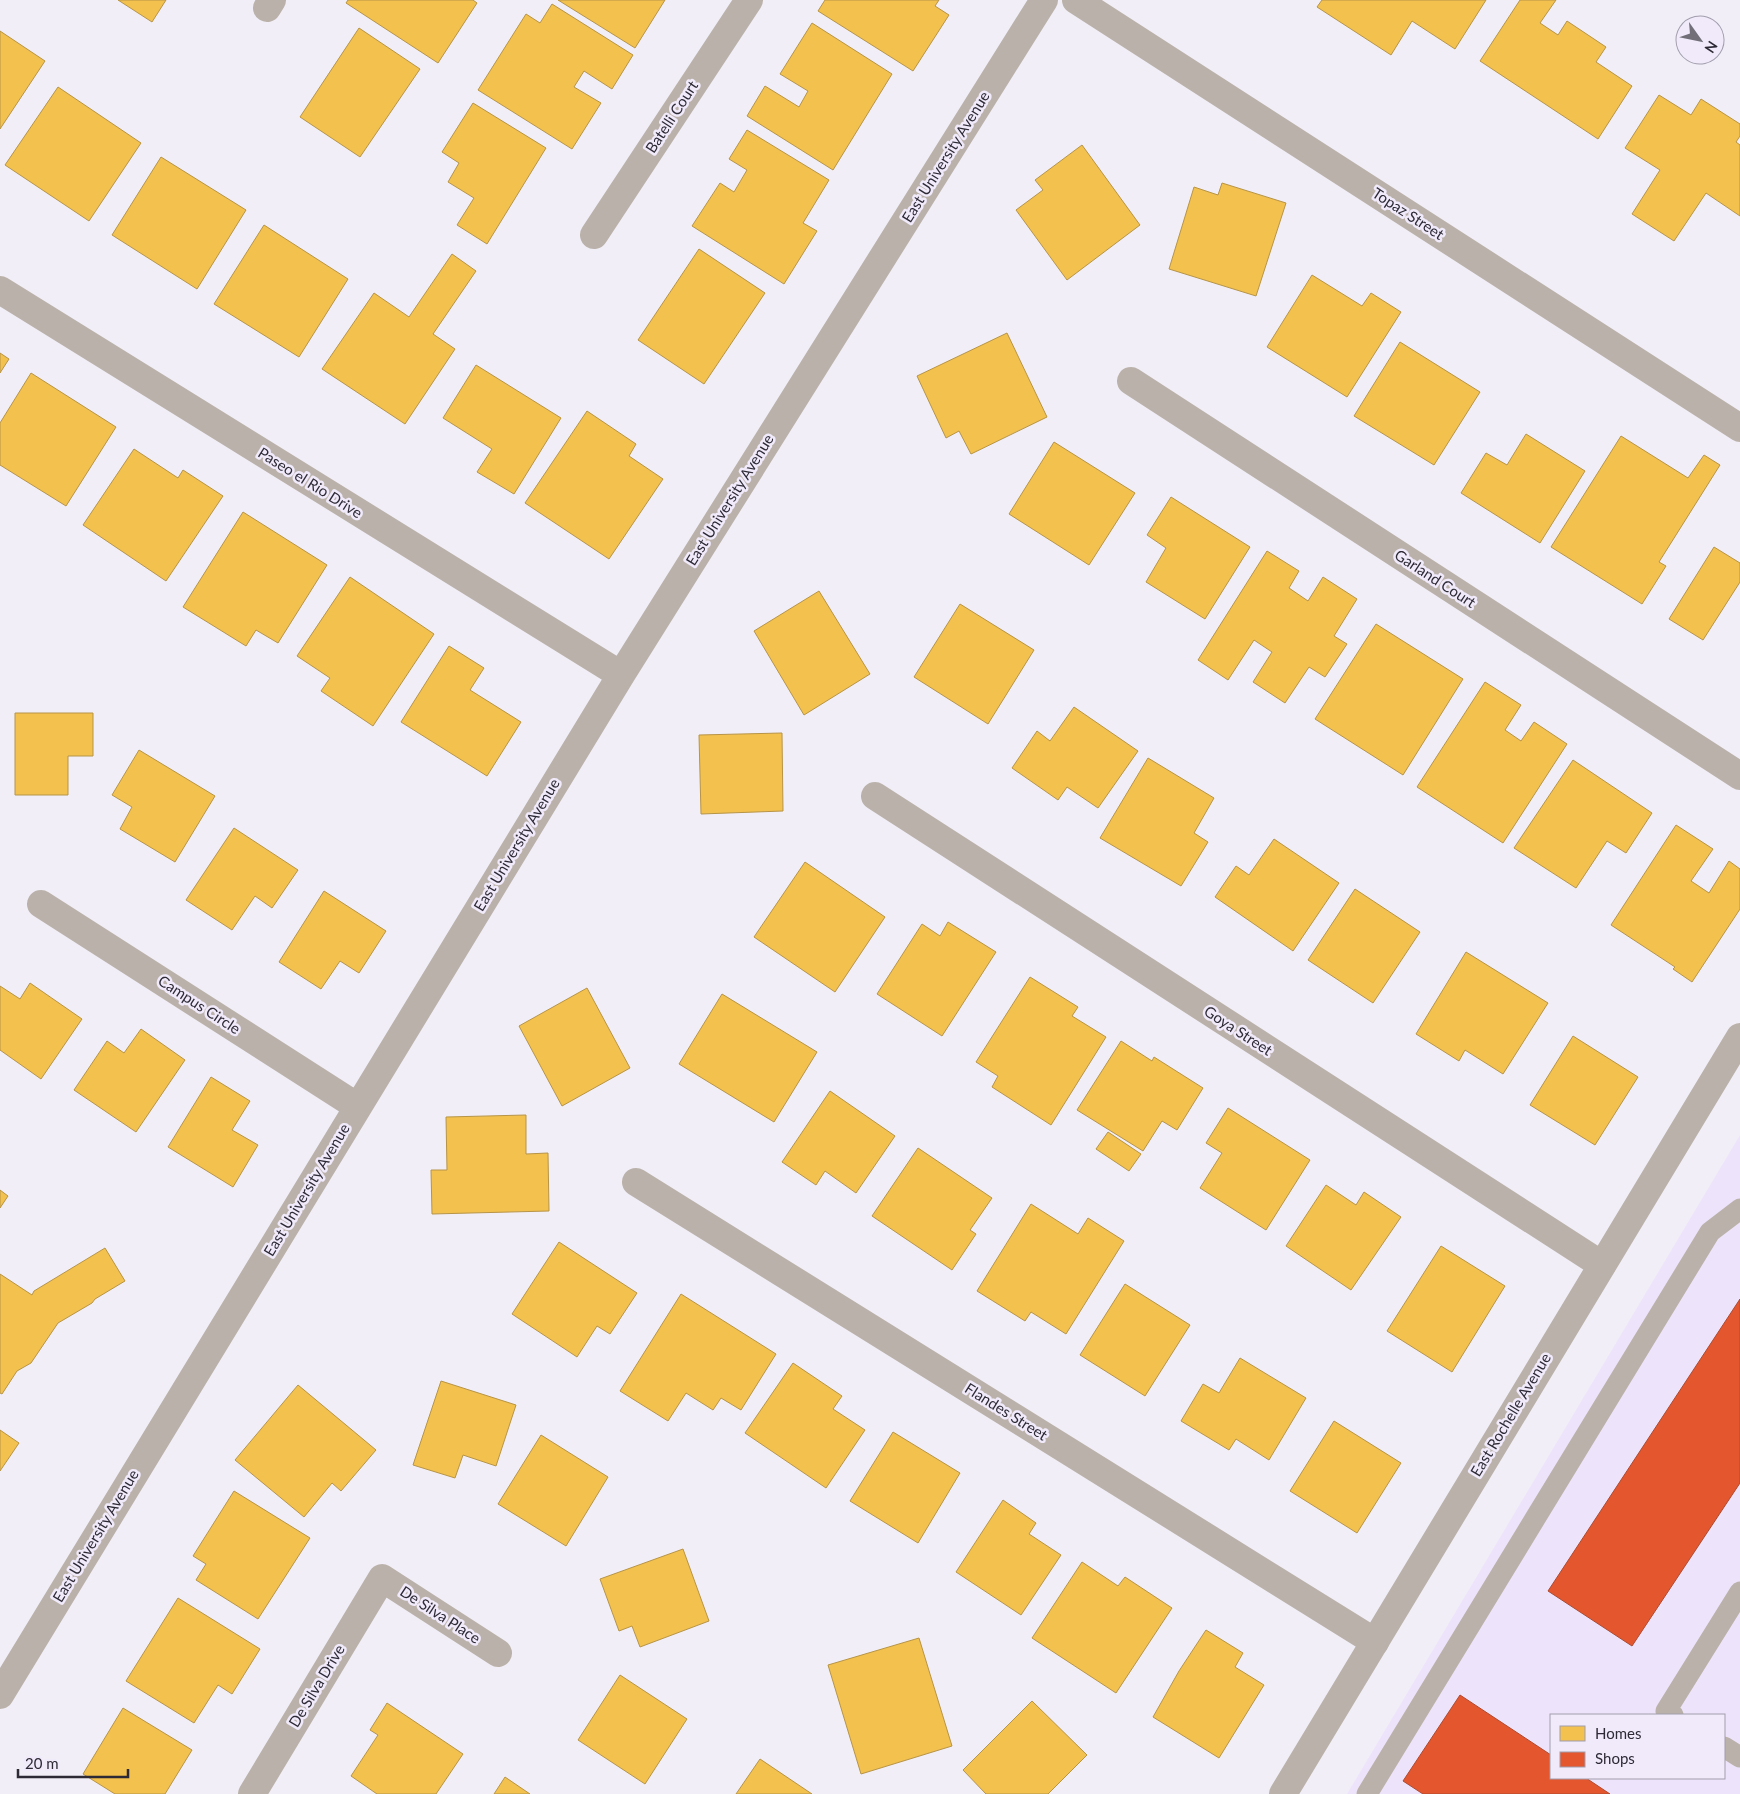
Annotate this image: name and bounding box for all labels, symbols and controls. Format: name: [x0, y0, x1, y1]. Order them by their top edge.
north arrow: [1675, 15, 1725, 65]
text: N: [1701, 38, 1721, 57]
street label: Batelli Court: [641, 77, 701, 156]
street label: East University Avenue: [897, 88, 993, 225]
street label: Topaz Street: [1369, 183, 1448, 243]
street label: East University Avenue: [681, 431, 777, 568]
street label: Paseo el Rio Drive: [255, 443, 366, 521]
street label: Garland Court: [1392, 545, 1480, 611]
street label: East University Avenue: [469, 775, 563, 914]
street label: Campus Circle: [155, 971, 244, 1037]
street label: Goya Street: [1201, 1002, 1276, 1059]
street label: East University Avenue: [259, 1120, 353, 1259]
street label: East Rochelle Avenue: [1466, 1350, 1554, 1479]
street label: Flandes Street: [962, 1379, 1052, 1444]
street label: East University Avenue: [48, 1466, 142, 1605]
street label: De Silva Place: [397, 1582, 484, 1647]
street label: De Silva Drive: [285, 1641, 348, 1730]
legend: [1550, 1714, 1725, 1779]
text: Homes: [1595, 1724, 1641, 1742]
scale bar: [18, 1746, 128, 1778]
text: Shops: [1595, 1749, 1635, 1767]
text: 20 m: [25, 1754, 59, 1772]

